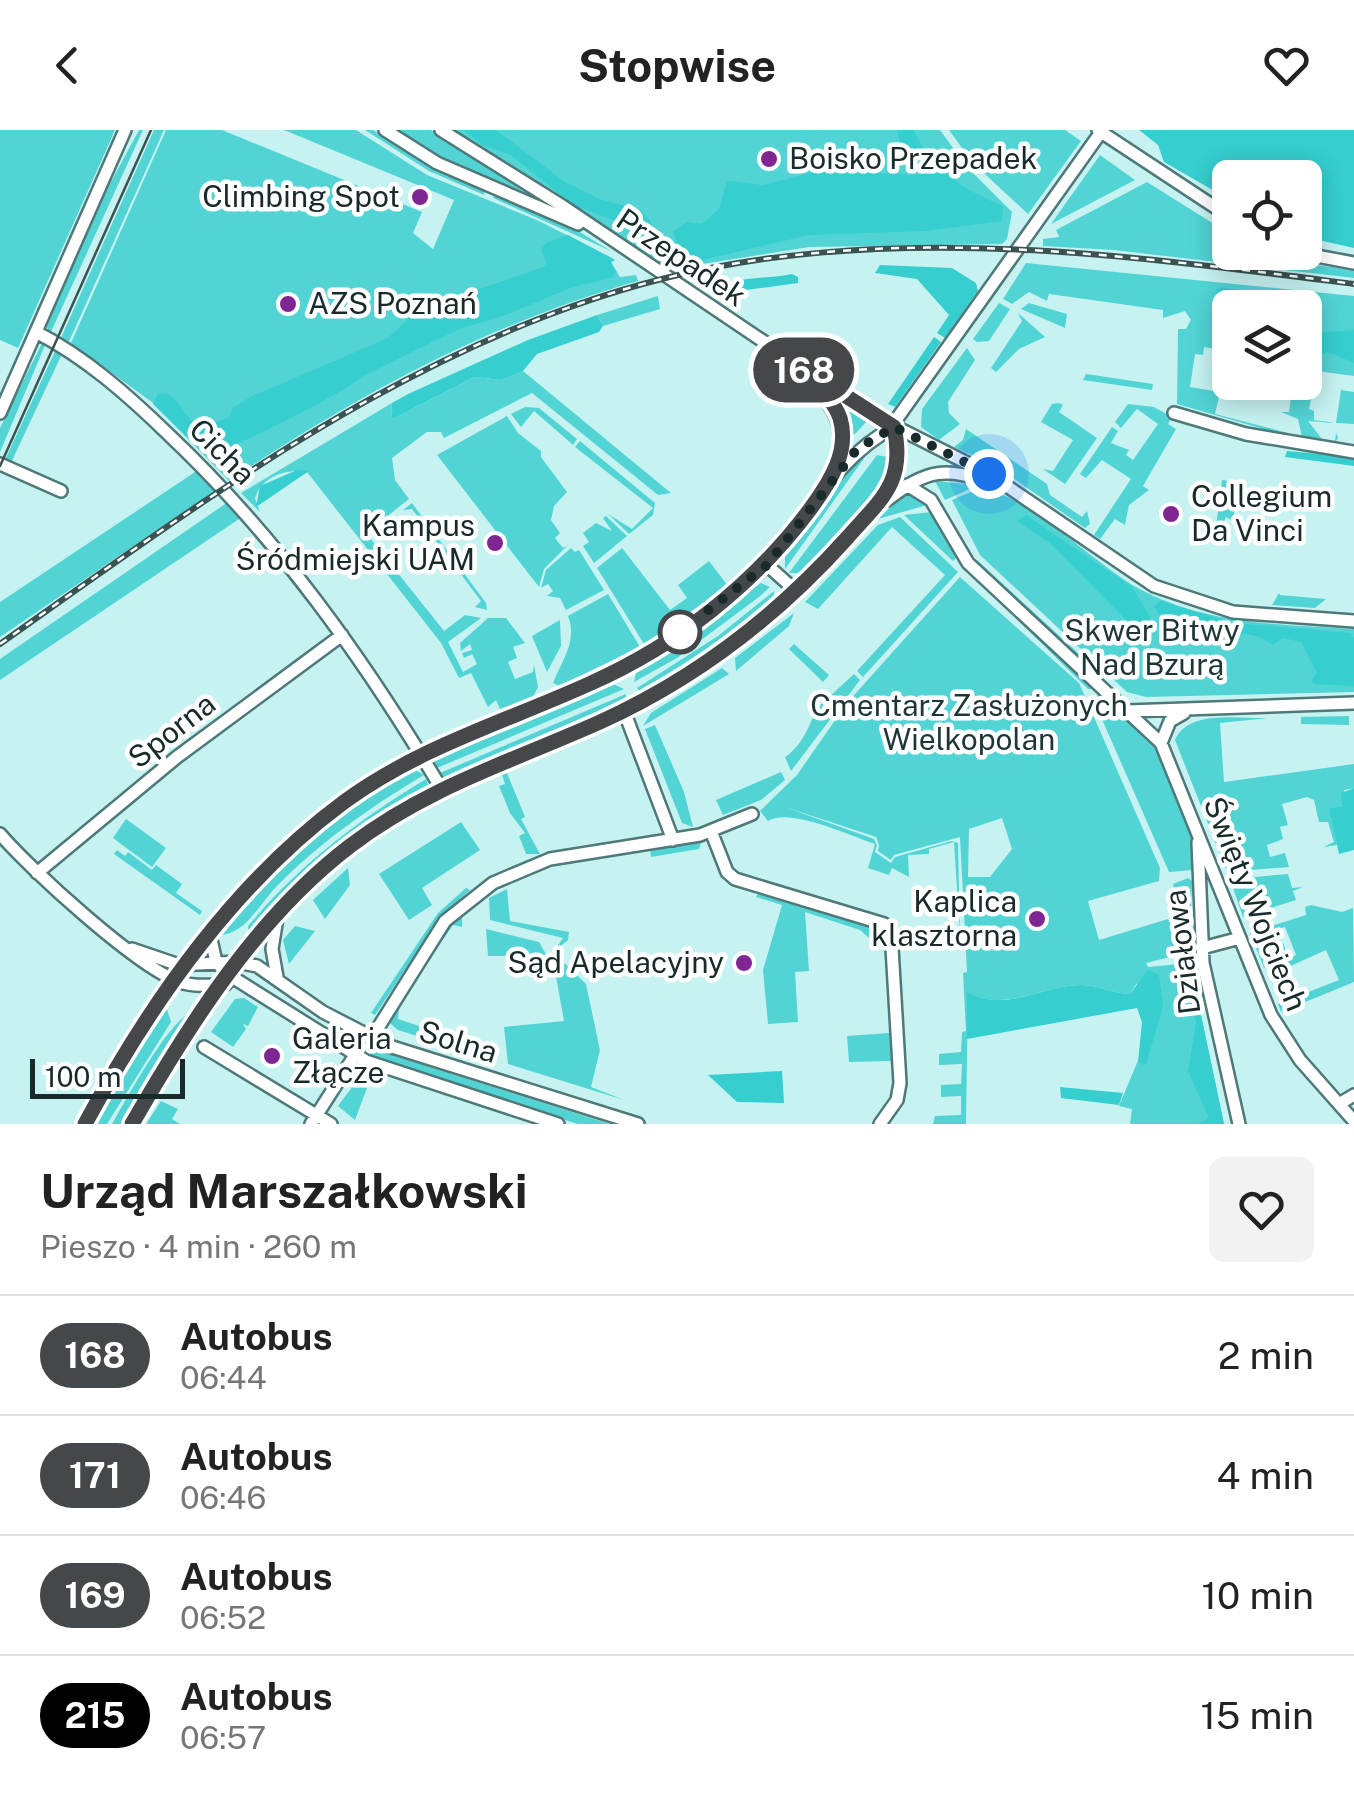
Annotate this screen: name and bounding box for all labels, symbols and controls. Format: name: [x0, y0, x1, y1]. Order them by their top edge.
icon: back: [40, 38, 95, 93]
icon: heart: [1259, 38, 1314, 93]
text: Stopwise: [578, 39, 776, 92]
place label: Boisko Przepadek: [789, 140, 1037, 176]
marker: Boisko Przepadek: [758, 148, 780, 170]
map controls: [1212, 160, 1322, 400]
button: locate: [1212, 160, 1322, 270]
place label: Climbing Spot: [202, 178, 400, 214]
marker: Climbing Spot: [409, 186, 431, 208]
street label: Przepadek: [610, 201, 753, 314]
place label: AZS Poznań: [308, 285, 477, 321]
button: layers: [1212, 290, 1322, 400]
marker: AZS Poznań: [277, 293, 299, 315]
line badge: 168: [746, 338, 862, 402]
text: 168: [773, 350, 835, 391]
street label: Cicha: [182, 411, 263, 492]
your location: [964, 449, 1014, 499]
place label: Collegium Da Vinci: [1191, 478, 1332, 548]
marker: Collegium Da Vinci: [1160, 503, 1182, 525]
place label: Kampus Śródmiejski UAM: [236, 507, 475, 577]
marker: Kampus Śródmiejski UAM: [484, 532, 506, 554]
unlabelled marker: [659, 611, 701, 653]
park label: Skwer Bitwy Nad Bzurą: [1064, 612, 1240, 682]
street label: Sporna: [121, 685, 222, 775]
park label: Cmentarz Zasłużonych Wielkopolan: [810, 687, 1128, 757]
street label: Święty Wojciech: [1197, 791, 1315, 1016]
place label: Kaplica klasztorna: [871, 883, 1017, 953]
street label: Działowa: [1156, 888, 1208, 1017]
marker: Kaplica klasztorna: [1026, 908, 1048, 930]
place label: Sąd Apelacyjny: [507, 944, 724, 980]
marker: Sąd Apelacyjny: [733, 952, 755, 974]
street label: Solna: [415, 1012, 502, 1070]
place label: Galeria Złącze: [292, 1020, 392, 1090]
marker: Galeria Złącze: [261, 1045, 283, 1067]
scale bar: [30, 1054, 185, 1098]
text: 100 m: [45, 1060, 122, 1093]
button: heart: [1209, 1157, 1314, 1262]
text: Urząd Marszałkowski: [40, 1162, 528, 1219]
text: Pieszo · 4 min · 260 m: [40, 1228, 357, 1265]
text: Autobus: [180, 1314, 332, 1359]
text: 2 min: [1218, 1333, 1314, 1378]
text: 168: [64, 1335, 126, 1376]
text: 06:44: [180, 1359, 267, 1396]
text: Autobus: [180, 1434, 332, 1479]
text: 4 min: [1216, 1453, 1314, 1498]
text: 171: [69, 1455, 121, 1496]
text: 06:46: [180, 1479, 266, 1516]
text: Autobus: [180, 1554, 332, 1599]
text: 10 min: [1202, 1573, 1314, 1618]
text: 169: [64, 1575, 126, 1616]
text: 06:52: [180, 1599, 266, 1636]
text: Autobus: [180, 1674, 332, 1719]
text: 15 min: [1201, 1693, 1314, 1738]
text: 215: [65, 1695, 125, 1736]
text: 06:57: [180, 1719, 266, 1756]

